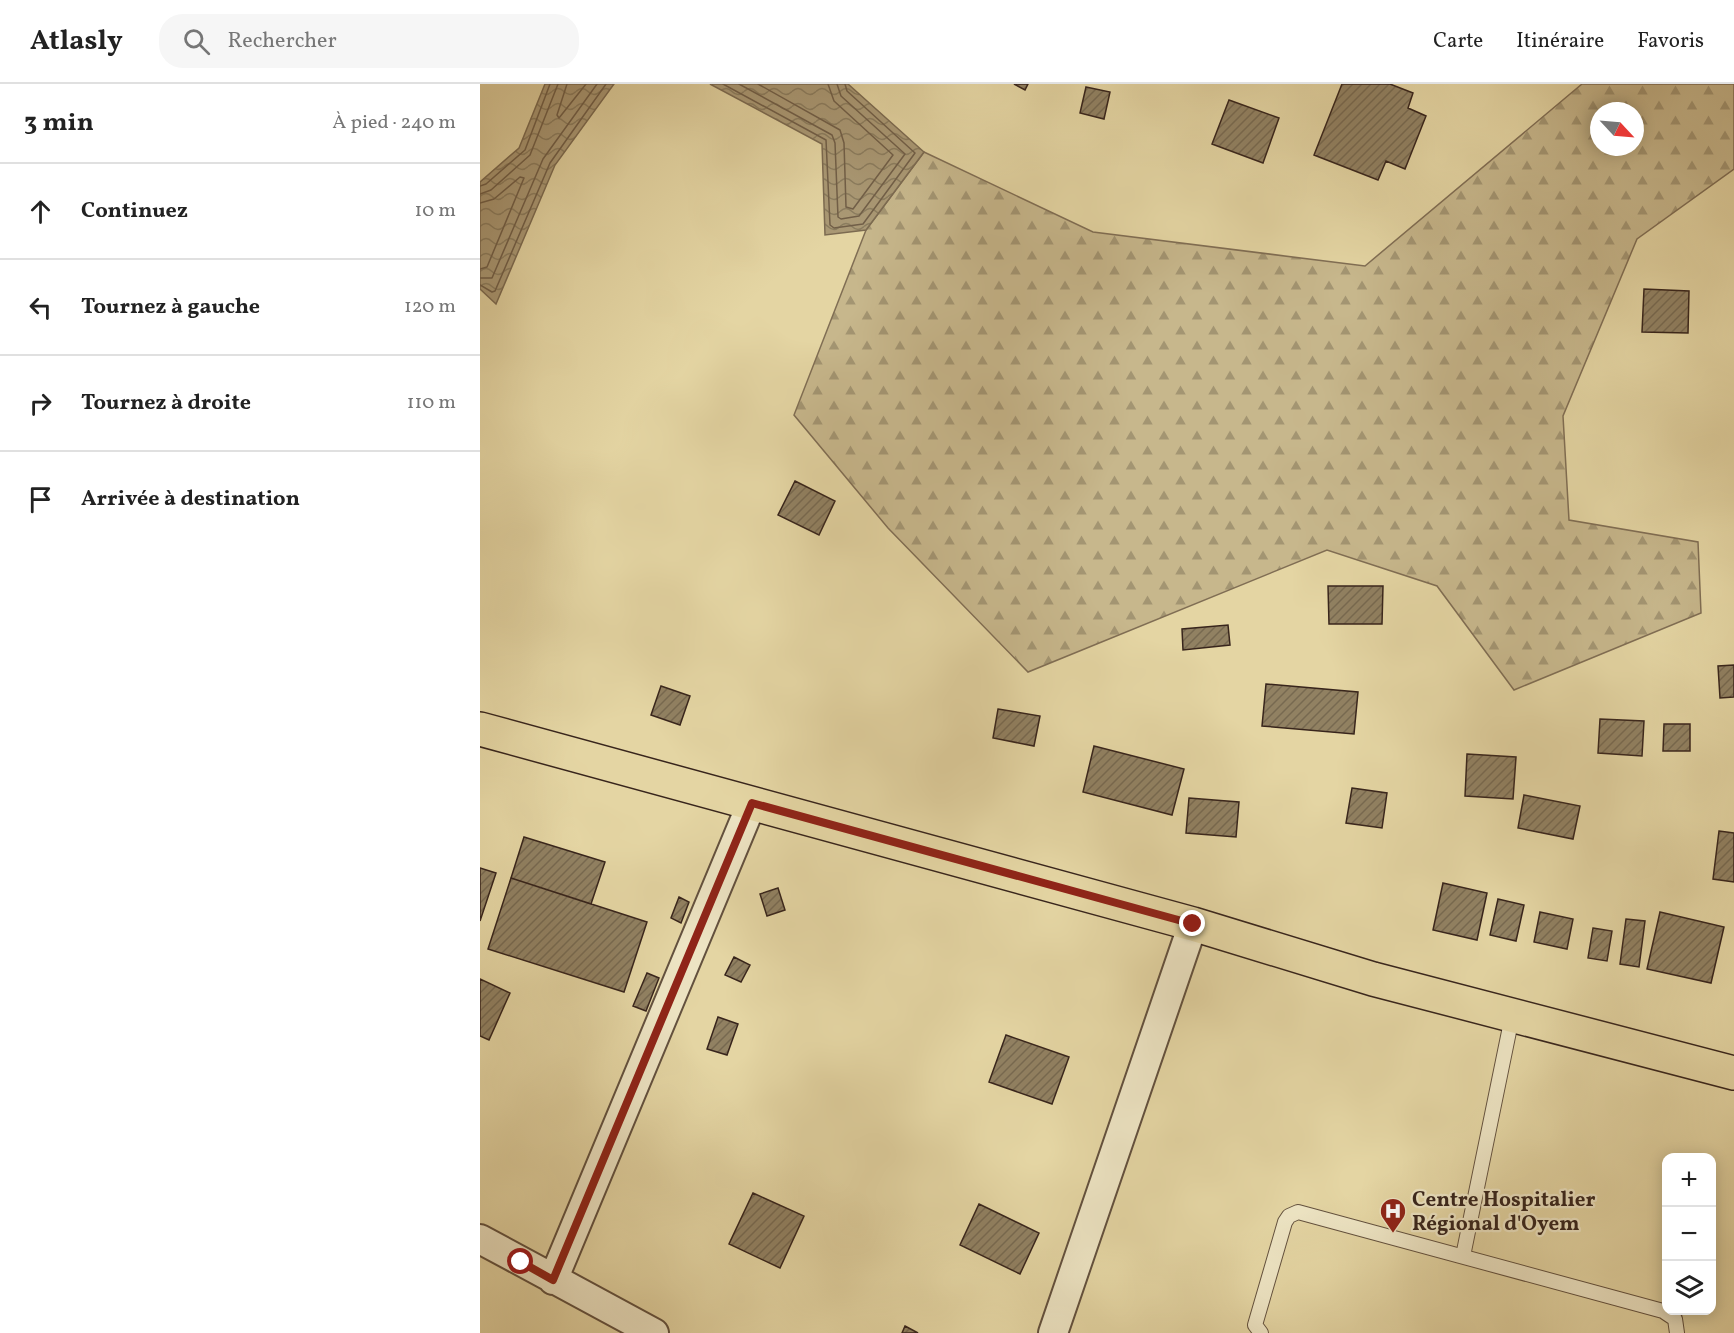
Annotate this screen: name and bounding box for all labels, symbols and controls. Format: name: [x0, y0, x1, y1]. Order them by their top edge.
search box: [159, 14, 579, 68]
text: Atlasly: [30, 22, 123, 61]
icon: search: [180, 25, 213, 58]
text: Rechercher: [228, 26, 337, 57]
text: Carte: [1433, 27, 1483, 56]
text: Itinéraire: [1516, 27, 1604, 56]
text: Favoris: [1637, 27, 1704, 56]
north arrow: [1590, 102, 1644, 156]
text: 3 min: [24, 105, 94, 141]
text: À pied · 240 m: [332, 109, 456, 137]
icon: ahead: [24, 195, 57, 228]
text: Continuez: [81, 196, 188, 227]
text: 10 m: [415, 197, 456, 225]
icon: left: [24, 291, 57, 324]
text: Tournez à gauche: [81, 292, 260, 323]
text: 120 m: [404, 293, 456, 321]
icon: right: [24, 387, 57, 420]
text: Tournez à droite: [81, 388, 251, 419]
text: 110 m: [407, 389, 456, 417]
icon: arrive: [24, 483, 57, 516]
text: Arrivée à destination: [81, 484, 300, 515]
route end: [1179, 910, 1205, 936]
map controls: [1662, 1153, 1716, 1315]
button: +: [1662, 1153, 1716, 1207]
place label: Centre Hospitalier Régional d'Oyem: [1412, 1186, 1595, 1239]
hospital icon: Centre Hospitalier Régional d'Oyem: [1378, 1196, 1408, 1234]
button: −: [1662, 1207, 1716, 1261]
route start: [507, 1248, 533, 1274]
button: layers: [1662, 1261, 1716, 1315]

